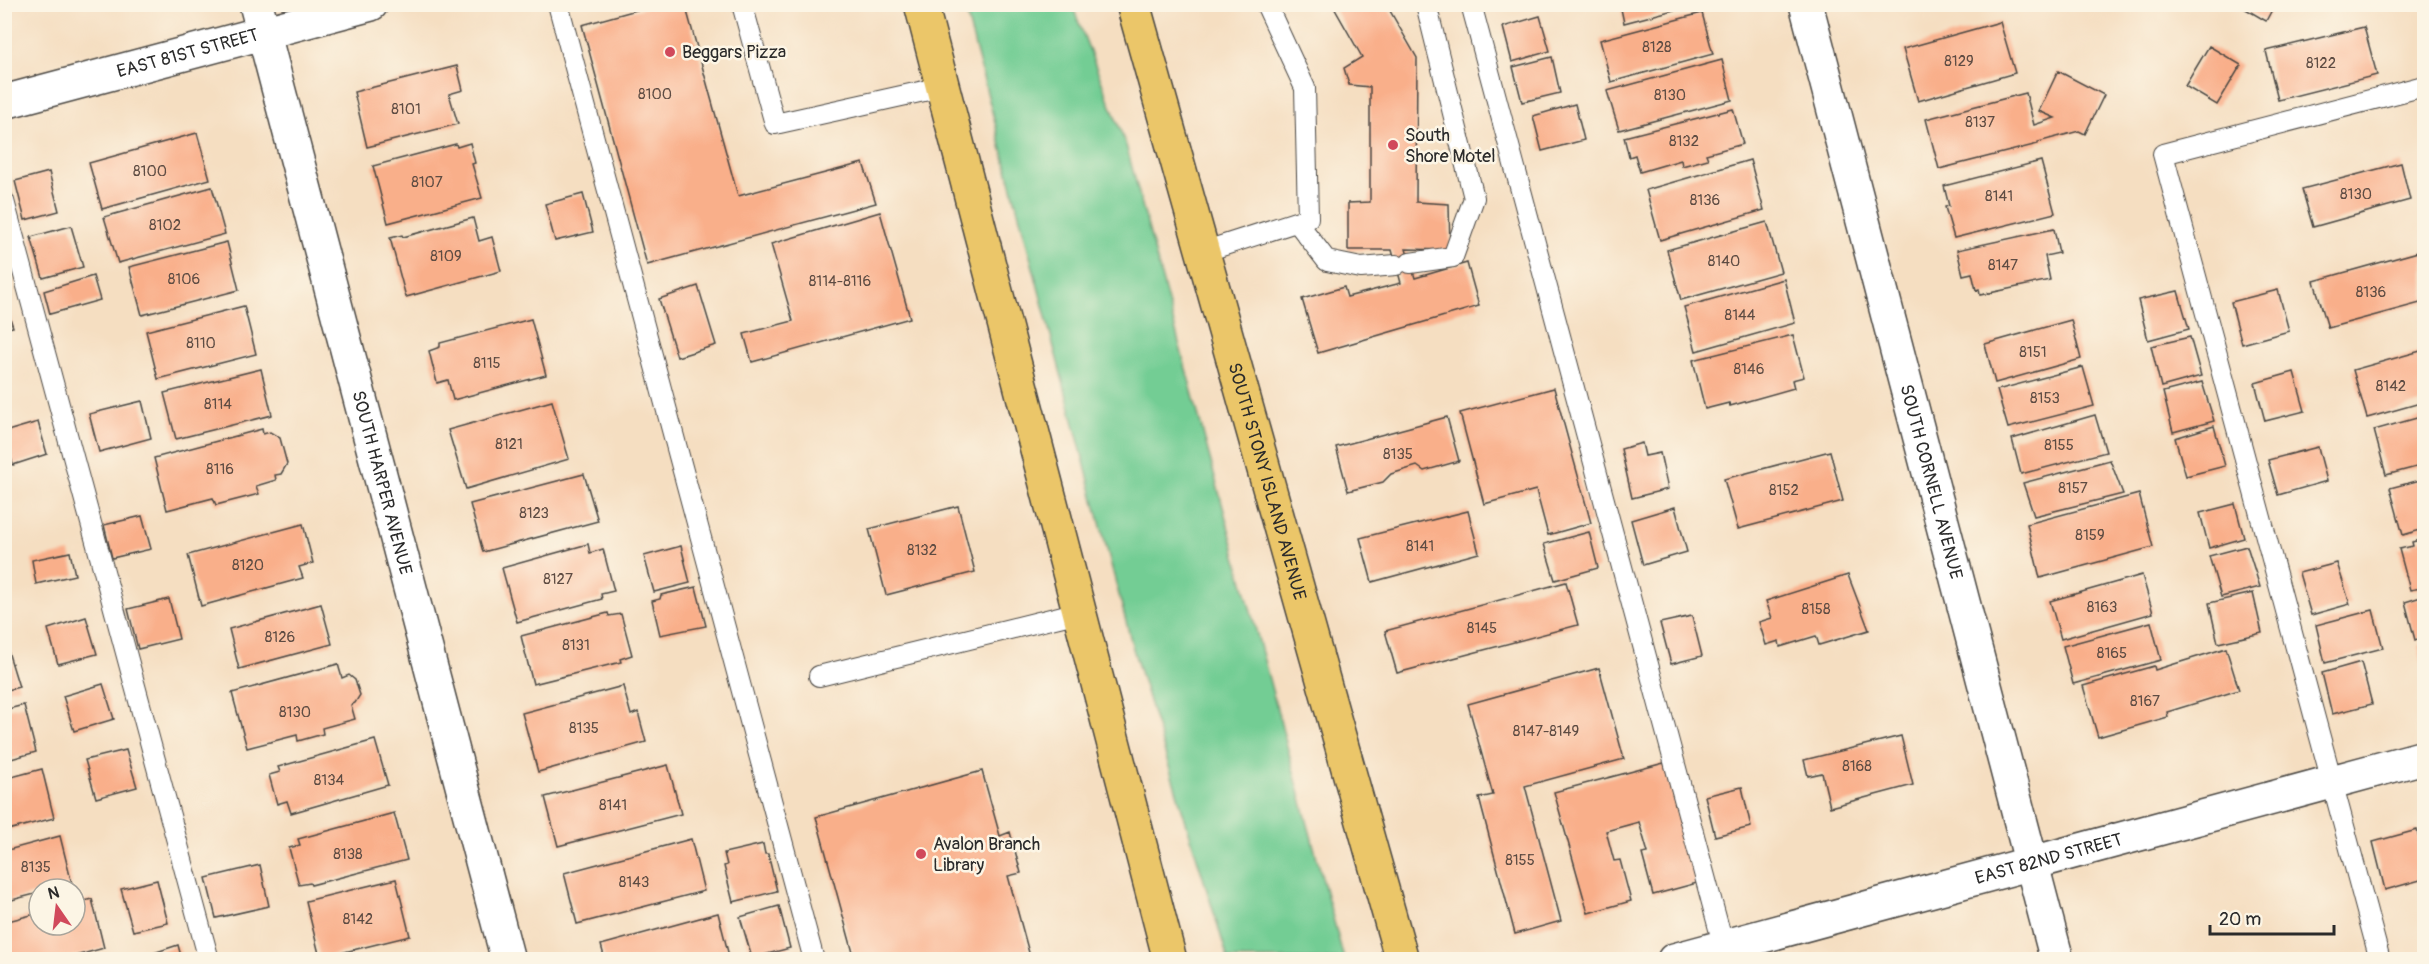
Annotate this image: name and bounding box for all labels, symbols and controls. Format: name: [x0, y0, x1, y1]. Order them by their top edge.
street label: EAST 81ST STREET: [114, 23, 261, 83]
house number: 8128: [1642, 38, 1672, 57]
place label: Beggars Pizza: [682, 41, 786, 64]
marker: Beggars Pizza: [663, 45, 677, 59]
house number: 8129: [1944, 52, 1974, 71]
house number: 8122: [2306, 54, 2336, 73]
house number: 8100: [638, 85, 672, 104]
house number: 8130: [1654, 86, 1686, 105]
house number: 8101: [391, 100, 421, 119]
house number: 8137: [1965, 113, 1995, 132]
place label: South Shore Motel: [1405, 124, 1496, 168]
house number: 8132: [1669, 132, 1699, 151]
marker: South Shore Motel: [1386, 138, 1400, 152]
house number: 8100: [133, 162, 167, 181]
house number: 8107: [411, 173, 443, 192]
house number: 8130: [2340, 185, 2372, 204]
house number: 8141: [1985, 187, 2013, 206]
house number: 8136: [1690, 191, 1720, 210]
house number: 8102: [149, 216, 181, 235]
house number: 8109: [430, 247, 462, 266]
house number: 8140: [1708, 252, 1740, 271]
house number: 8147: [1988, 256, 2018, 275]
house number: 8106: [168, 270, 200, 289]
house number: 8114-8116: [809, 272, 871, 291]
house number: 8136: [2356, 283, 2386, 302]
house number: 8144: [1725, 306, 1756, 325]
house number: 8110: [186, 334, 216, 353]
house number: 8151: [2019, 343, 2047, 362]
house number: 8115: [473, 354, 501, 373]
street label: SOUTH STONY ISLAND AVENUE: [1223, 360, 1312, 603]
house number: 8146: [1734, 360, 1764, 379]
house number: 8142: [2376, 377, 2406, 396]
street label: SOUTH CORNELL AVENUE: [1895, 382, 1968, 582]
street label: SOUTH HARPER AVENUE: [347, 388, 417, 577]
house number: 8153: [2030, 389, 2060, 408]
house number: 8114: [204, 395, 232, 414]
house number: 8121: [495, 435, 523, 454]
house number: 8155: [2044, 436, 2074, 455]
house number: 8135: [1383, 445, 1413, 464]
house number: 8116: [206, 460, 234, 479]
house number: 8157: [2058, 479, 2088, 498]
house number: 8152: [1769, 481, 1799, 500]
house number: 8123: [519, 504, 549, 523]
house number: 8159: [2075, 526, 2105, 545]
house number: 8141: [1406, 537, 1434, 556]
house number: 8132: [907, 541, 937, 560]
house number: 8120: [232, 556, 264, 575]
house number: 8127: [543, 570, 573, 589]
house number: 8163: [2087, 598, 2117, 617]
house number: 8158: [1801, 600, 1831, 619]
house number: 8145: [1467, 619, 1497, 638]
house number: 8126: [265, 628, 295, 647]
house number: 8131: [562, 636, 590, 655]
house number: 8165: [2097, 644, 2127, 663]
house number: 8167: [2130, 692, 2160, 711]
house number: 8130: [279, 703, 311, 722]
house number: 8135: [569, 719, 599, 738]
house number: 8147-8149: [1513, 722, 1579, 741]
house number: 8168: [1842, 757, 1872, 776]
house number: 8134: [314, 771, 345, 790]
house number: 8141: [599, 796, 627, 815]
street label: EAST 82ND STREET: [1972, 828, 2125, 890]
place label: Avalon Branch Library: [933, 833, 1040, 877]
house number: 8138: [333, 845, 363, 864]
marker: Avalon Branch Library: [914, 847, 928, 861]
house number: 8155: [1505, 851, 1535, 870]
house number: 8135: [21, 858, 51, 877]
house number: 8143: [619, 873, 649, 892]
north arrow: [27, 877, 87, 937]
text: N: [46, 882, 61, 904]
scale bar: [2210, 898, 2334, 936]
text: 20 m: [2219, 908, 2261, 931]
house number: 8142: [343, 910, 373, 929]

